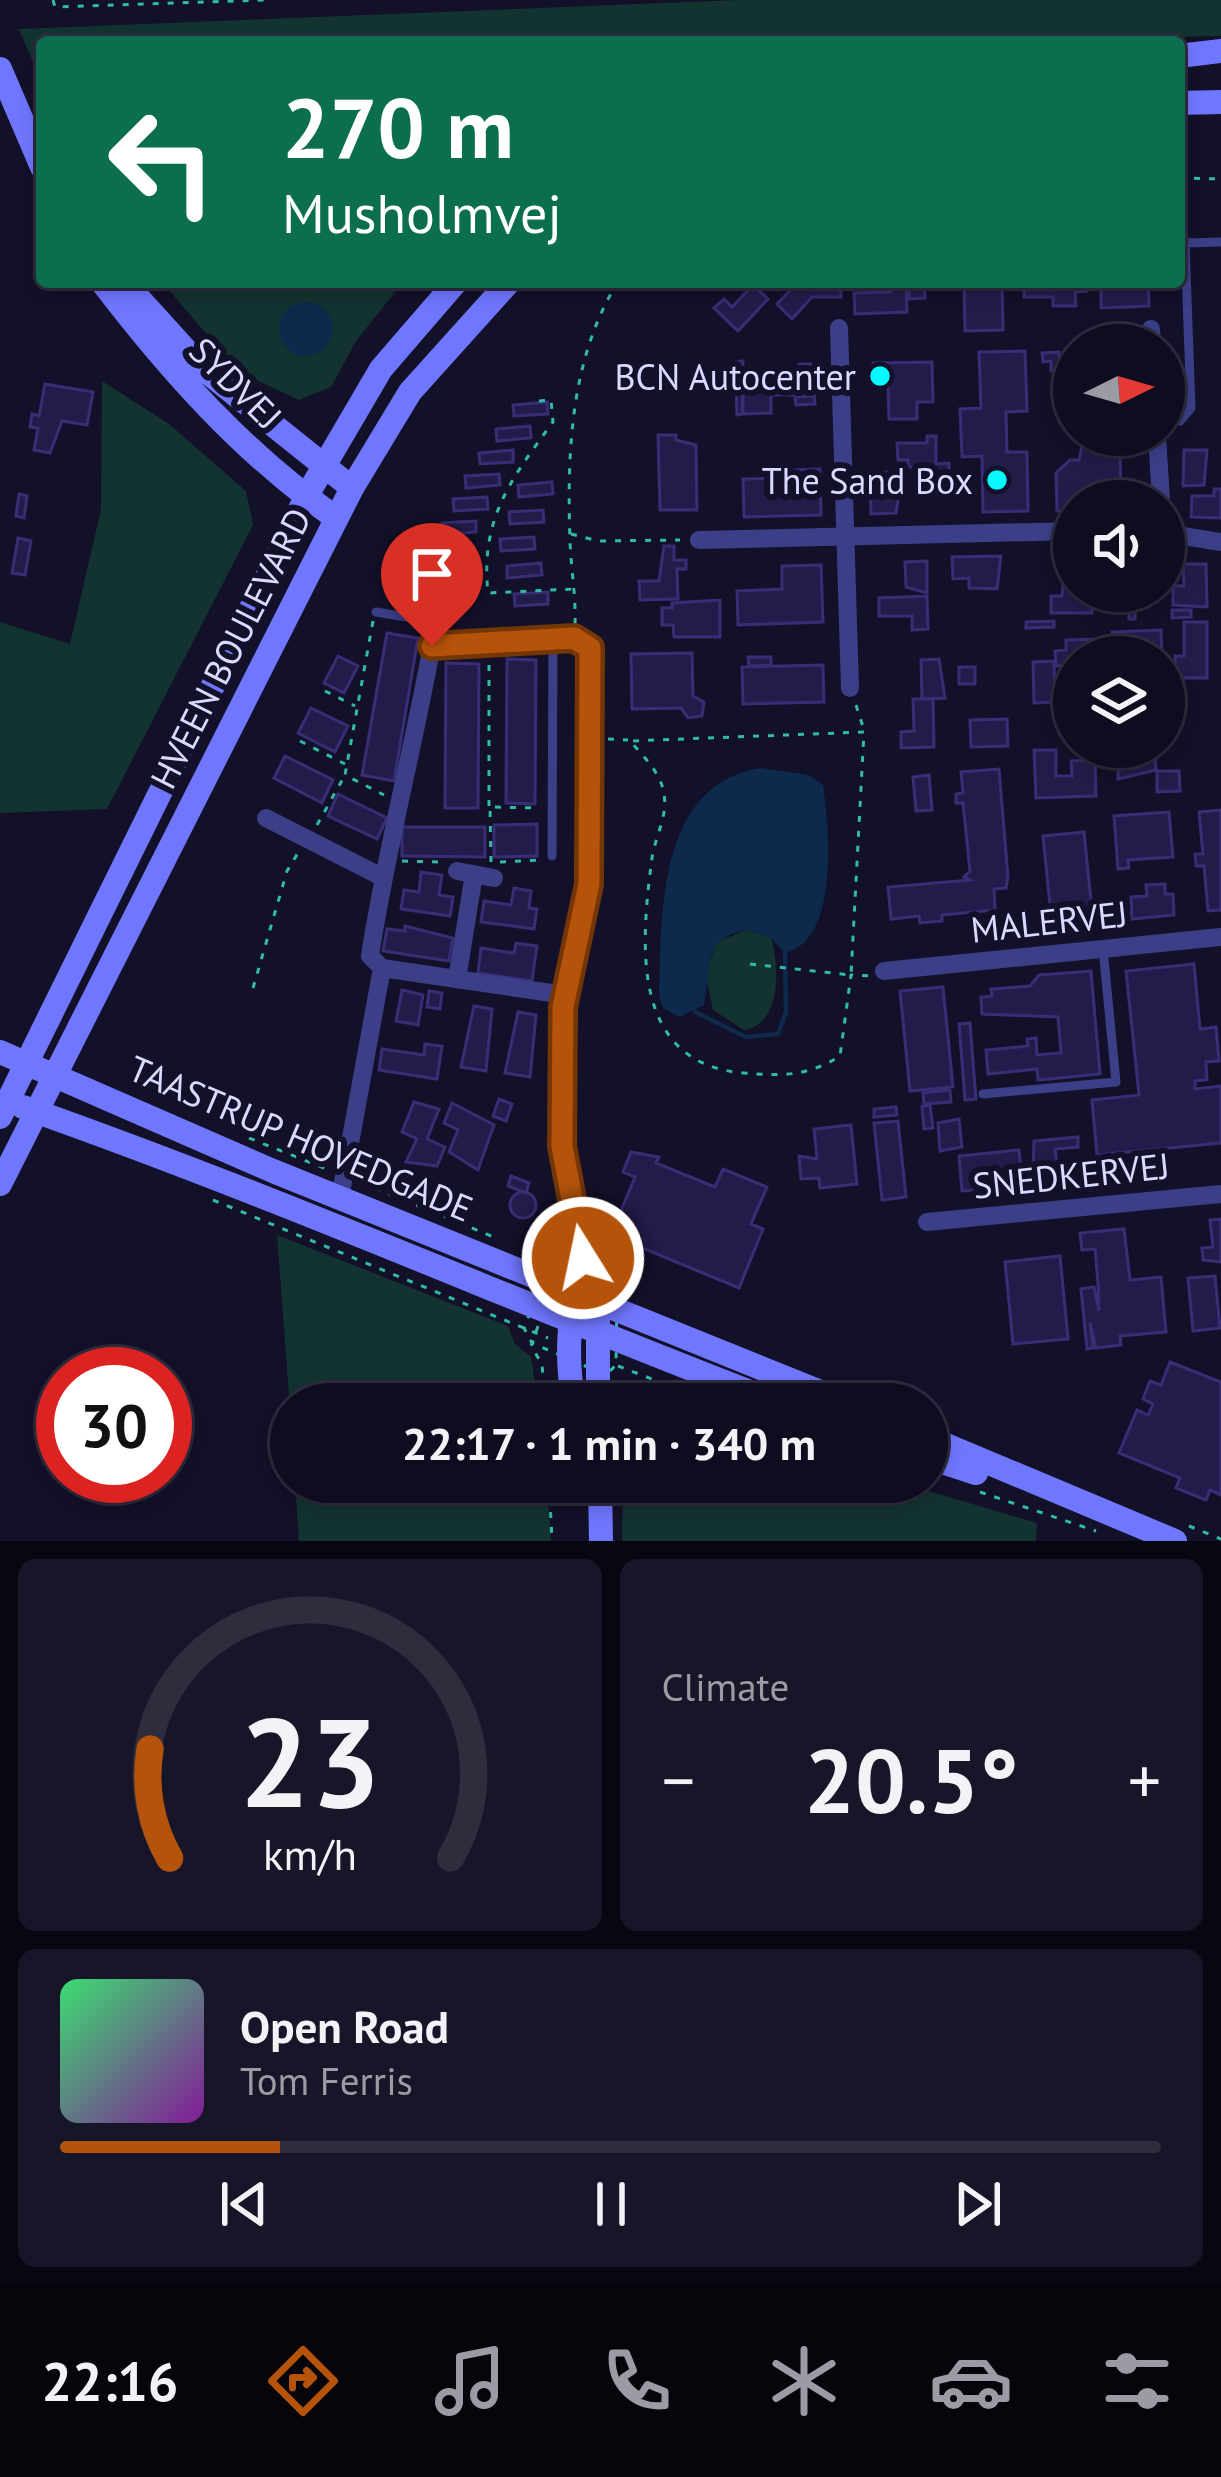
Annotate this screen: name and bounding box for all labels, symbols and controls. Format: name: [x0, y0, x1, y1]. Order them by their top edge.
text: 270 m: [282, 72, 514, 181]
icon: left: [84, 84, 240, 240]
text: Musholmvej: [282, 178, 562, 248]
north arrow: [1053, 324, 1185, 456]
map controls: [1053, 324, 1185, 768]
street label: SYDVEJ: [180, 327, 292, 439]
place label: BCN Autocenter: [614, 353, 856, 400]
marker: BCN Autocenter: [867, 363, 893, 389]
place label: The Sand Box: [762, 457, 973, 504]
marker: The Sand Box: [984, 467, 1010, 493]
button: sound: [1053, 480, 1185, 612]
street label: HVEEN BOULEVARD: [139, 500, 321, 796]
pin: [381, 523, 483, 646]
icon: arrive: [399, 541, 465, 607]
button: layers: [1053, 636, 1185, 768]
street label: MALERVEJ: [968, 889, 1130, 953]
street label: TAASTRUP HOVEDGADE: [122, 1044, 480, 1232]
street label: SNEDKERVEJ: [970, 1141, 1172, 1209]
position arrow: [520, 1195, 646, 1321]
speed limit sign: 30: [36, 1347, 192, 1503]
text: 22:17 · 1 min · 340 m: [402, 1414, 816, 1472]
text: Climate: [662, 1661, 789, 1712]
text: 23: [239, 1680, 381, 1841]
text: 20.5°: [804, 1721, 1019, 1838]
text: −: [662, 1737, 695, 1822]
text: +: [1128, 1737, 1161, 1822]
text: km/h: [263, 1826, 357, 1882]
text: Open Road: [240, 1997, 449, 2055]
text: Tom Ferris: [240, 2055, 413, 2106]
icon: previous: [211, 2171, 277, 2237]
icon: pause: [578, 2171, 644, 2237]
icon: next: [945, 2171, 1011, 2237]
icon: directions: [261, 2339, 345, 2423]
icon: music: [428, 2339, 512, 2423]
icon: phone: [595, 2339, 679, 2423]
icon: climate: [762, 2339, 846, 2423]
icon: car: [929, 2339, 1013, 2423]
icon: filters: [1095, 2339, 1179, 2423]
text: 22:16: [41, 2346, 178, 2416]

